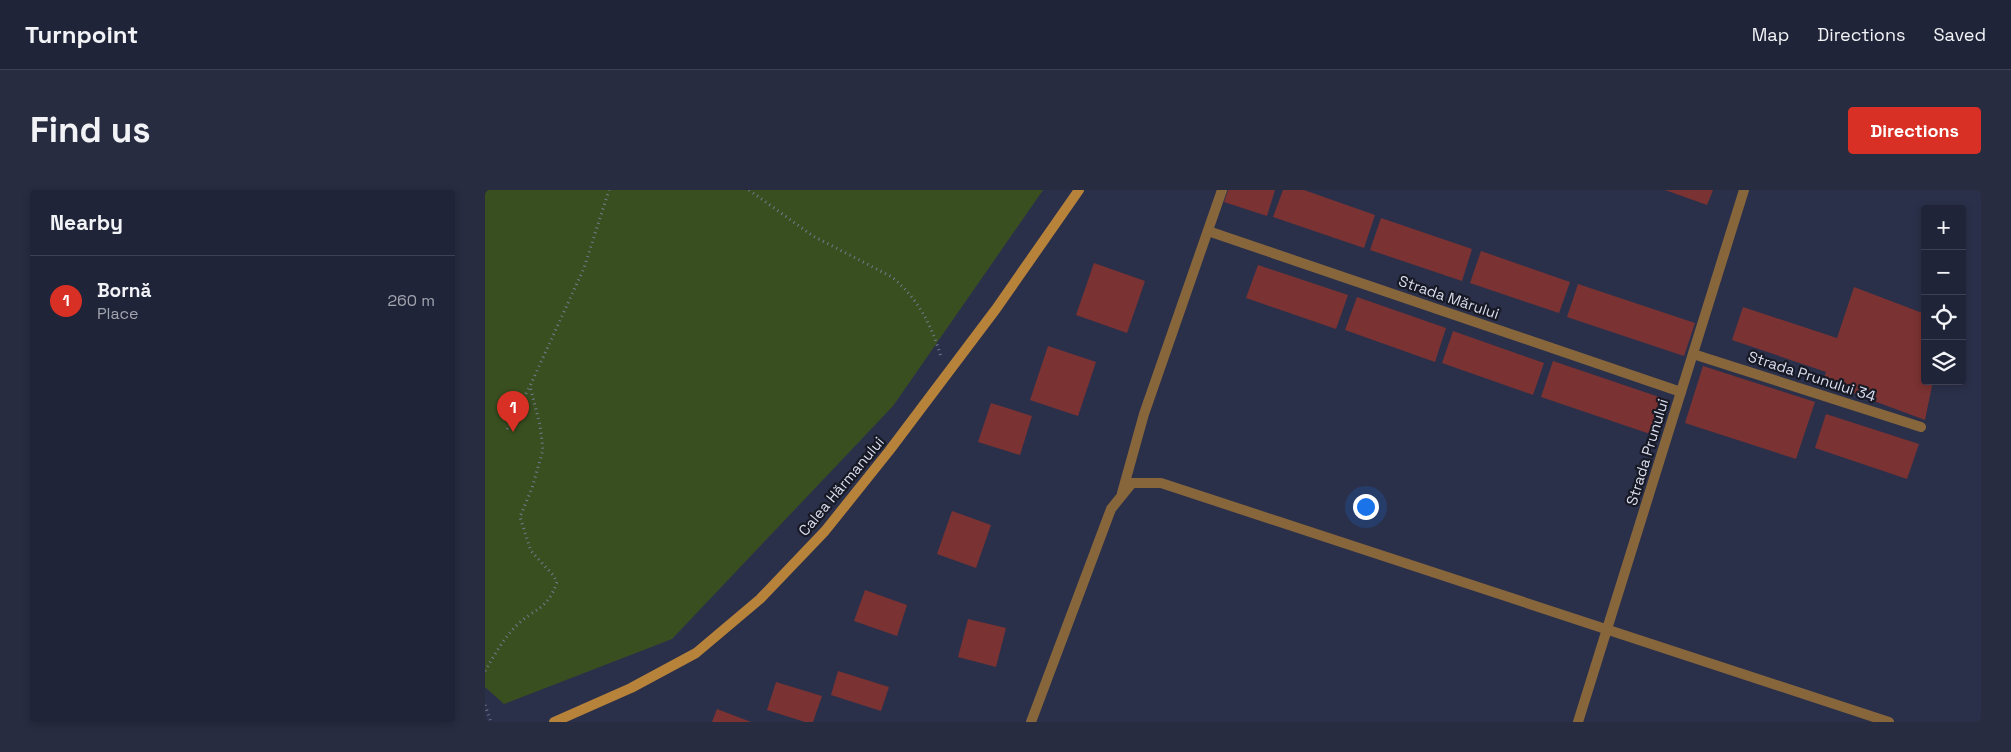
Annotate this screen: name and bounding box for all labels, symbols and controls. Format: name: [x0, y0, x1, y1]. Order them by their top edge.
text: Turnpoint: [25, 19, 138, 50]
text: Map: [1752, 23, 1789, 46]
text: Directions: [1817, 23, 1906, 46]
text: Saved: [1934, 23, 1986, 46]
button: Directions: [1848, 107, 1981, 154]
text: Find us: [30, 108, 151, 152]
map controls: [1921, 205, 1966, 385]
button: +: [1921, 205, 1966, 250]
text: Nearby: [50, 209, 123, 236]
button: −: [1921, 250, 1966, 295]
street label: Strada Mărului: [1396, 271, 1502, 323]
text: Bornă: [97, 278, 151, 303]
text: 1: [62, 290, 70, 311]
text: 260 m: [387, 290, 435, 311]
button: locate: [1921, 295, 1966, 340]
text: Place: [97, 303, 139, 324]
button: layers: [1921, 340, 1966, 385]
street label: Strada Prunului 34: [1746, 346, 1878, 406]
pin: 1: [497, 391, 529, 432]
street label: Strada Prunului: [1622, 396, 1672, 508]
street label: Calea Hărmanului: [794, 433, 888, 539]
your location: [1353, 494, 1379, 520]

